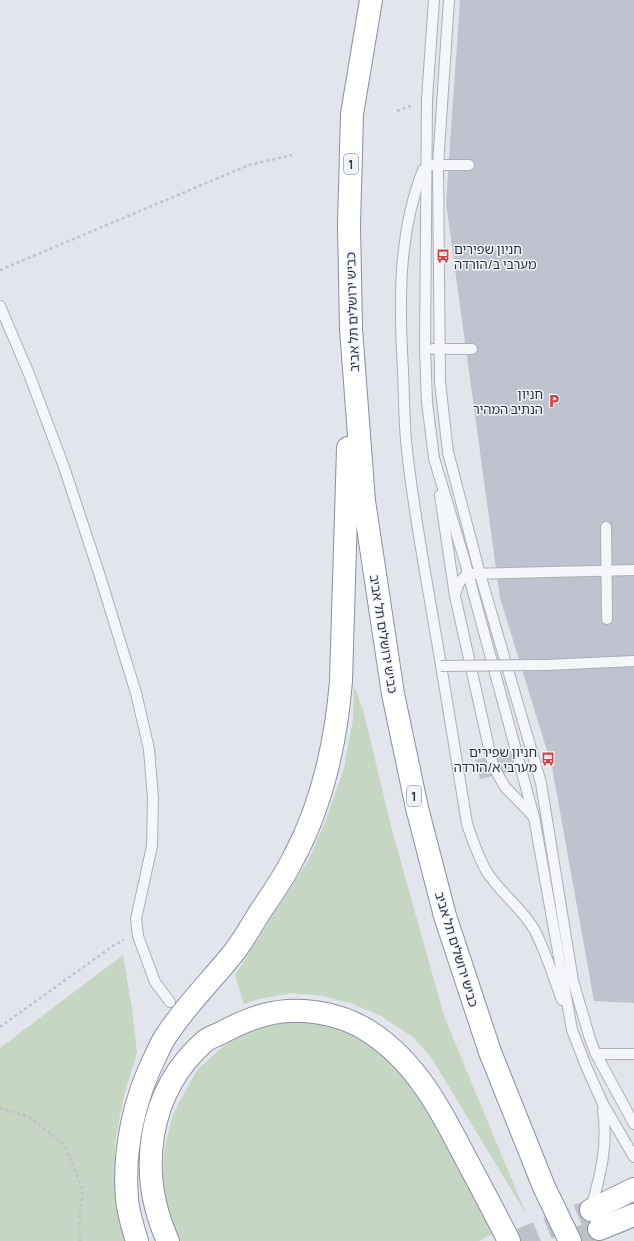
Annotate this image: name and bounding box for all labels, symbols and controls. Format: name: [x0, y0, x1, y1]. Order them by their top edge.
road number: 1: [344, 154, 358, 174]
place label: חניון שפירים מערבי ב/הורדה: [454, 240, 537, 273]
bus stop icon: חניון שפירים מערבי ב/הורדה: [435, 248, 451, 264]
street label: כביש ירושלים תל אביב: [341, 251, 363, 372]
place label: חניון הנתיב המהיר: [473, 385, 543, 418]
parking icon: חניון הנתיב המהיר: [546, 393, 562, 409]
street label: כביש ירושלים תל אביב: [366, 573, 402, 695]
place label: חניון שפירים מערבי א/הורדה: [454, 743, 537, 776]
bus stop icon: חניון שפירים מערבי א/הורדה: [540, 751, 556, 767]
road number: 1: [407, 786, 421, 806]
street label: כביש ירושלים תל אביב: [431, 889, 483, 1009]

